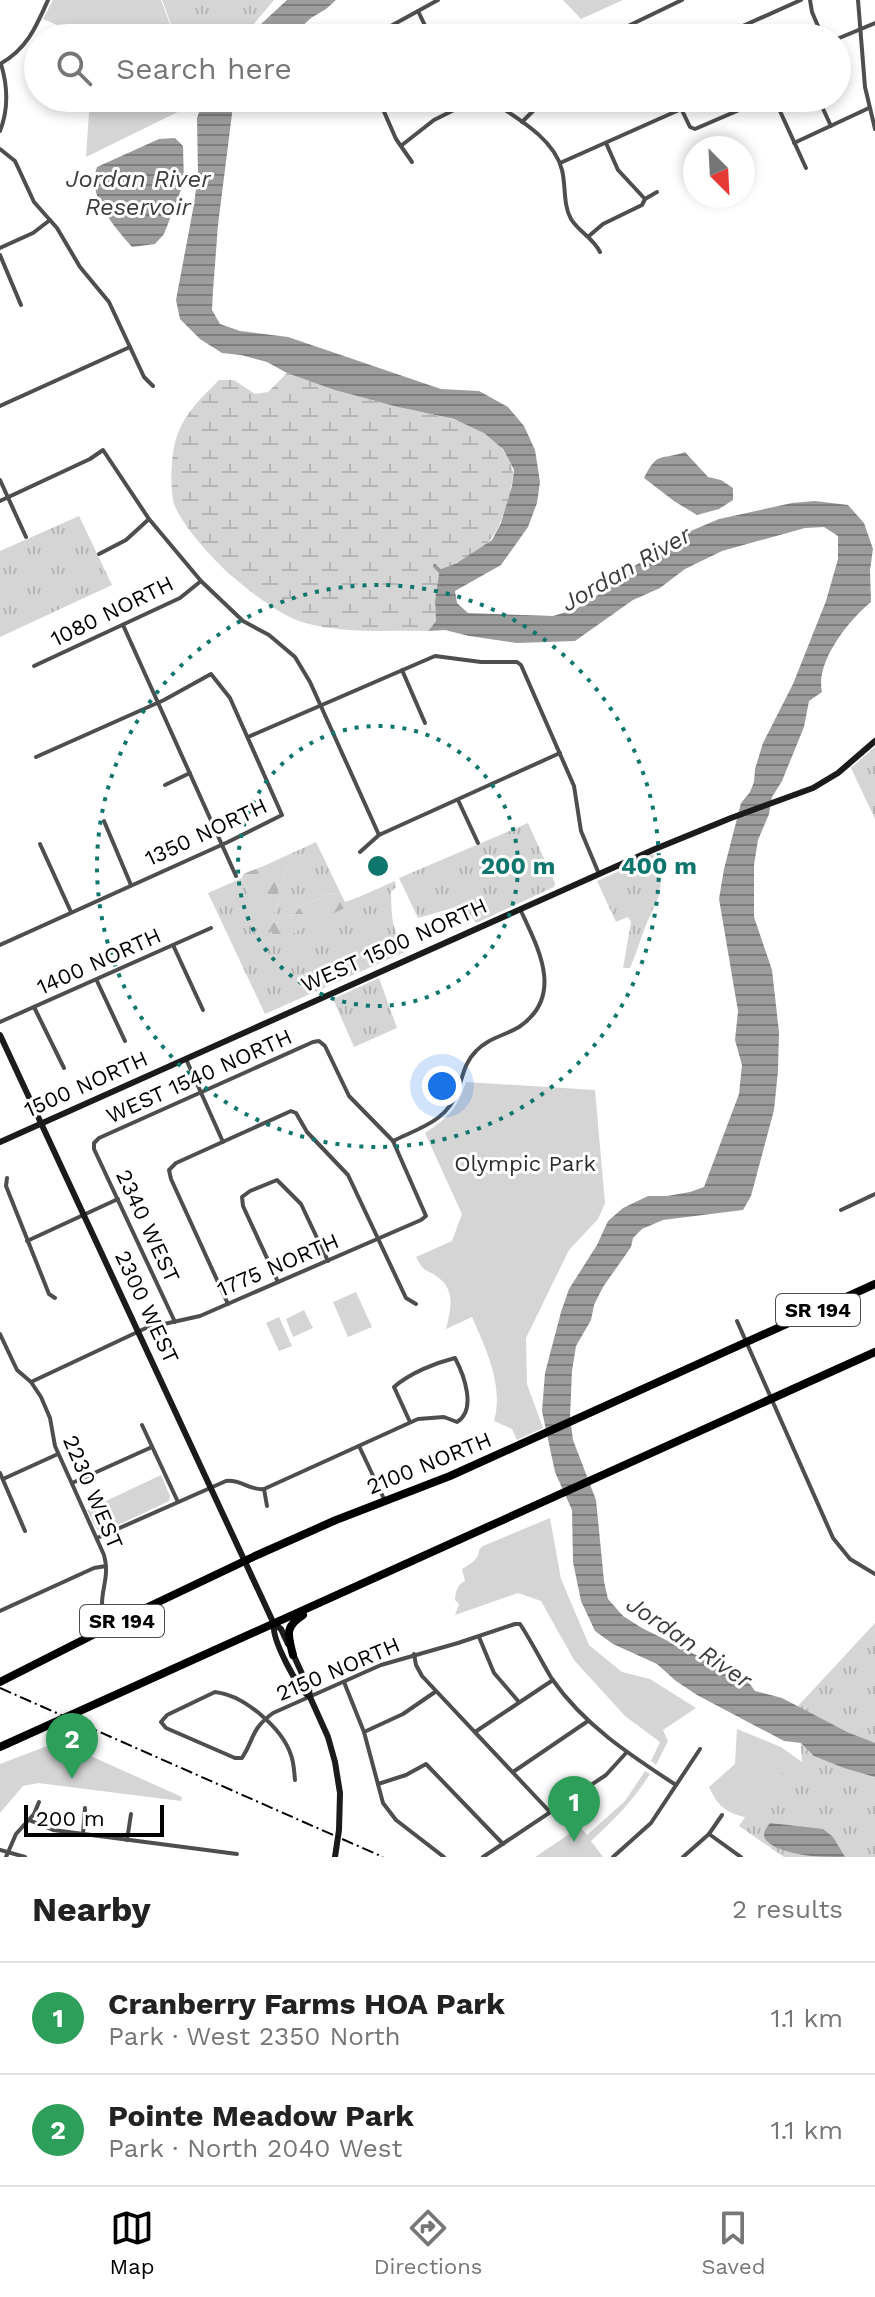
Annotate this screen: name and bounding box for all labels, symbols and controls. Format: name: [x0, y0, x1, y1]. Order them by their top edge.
search box: [24, 24, 851, 112]
icon: search: [52, 46, 96, 90]
text: Search here: [116, 51, 292, 86]
north arrow: [683, 136, 755, 208]
water label: Jordan River Reservoir: [66, 165, 212, 221]
water label: Jordan River: [556, 520, 697, 617]
street label: 1080 NORTH: [47, 571, 177, 651]
street label: 1350 NORTH: [141, 793, 271, 871]
centre of rings: [364, 852, 392, 880]
text: 200 m: [481, 852, 555, 880]
text: 400 m: [621, 852, 697, 880]
street label: WEST 1500 NORTH: [297, 893, 491, 997]
street label: 1400 NORTH: [33, 923, 165, 999]
street label: WEST 1540 NORTH: [102, 1024, 296, 1128]
street label: 1500 NORTH: [20, 1046, 152, 1122]
your location: [422, 1066, 462, 1106]
park label: Olympic Park: [454, 1151, 596, 1176]
street label: 2340 WEST: [111, 1166, 185, 1286]
street label: 1775 NORTH: [213, 1228, 343, 1302]
street label: 2300 WEST: [110, 1246, 184, 1368]
road number: SR 194: [776, 1294, 860, 1326]
street label: 2100 NORTH: [363, 1427, 495, 1499]
street label: 2230 WEST: [58, 1431, 128, 1553]
water label: Jordan River: [621, 1590, 758, 1695]
road number: SR 194: [80, 1605, 164, 1637]
street label: 2150 NORTH: [273, 1632, 403, 1706]
pin: 2: [46, 1713, 98, 1779]
pin: 1: [548, 1776, 600, 1842]
scale bar: [24, 1801, 164, 1837]
text: 200 m: [36, 1806, 105, 1831]
text: Nearby: [32, 1889, 151, 1929]
text: 2 results: [732, 1894, 843, 1924]
text: Cranberry Farms HOA Park: [108, 1986, 505, 2021]
text: 1: [52, 2003, 64, 2033]
text: 1.1 km: [770, 2003, 843, 2033]
text: Park · West 2350 North: [108, 2021, 401, 2051]
text: Pointe Meadow Park: [108, 2098, 414, 2133]
text: 2: [50, 2115, 66, 2145]
text: 1.1 km: [770, 2115, 843, 2145]
text: Park · North 2040 West: [108, 2133, 402, 2163]
tab: Map: [110, 2206, 154, 2279]
tab: Directions: [374, 2206, 482, 2279]
tab: Saved: [702, 2206, 765, 2279]

